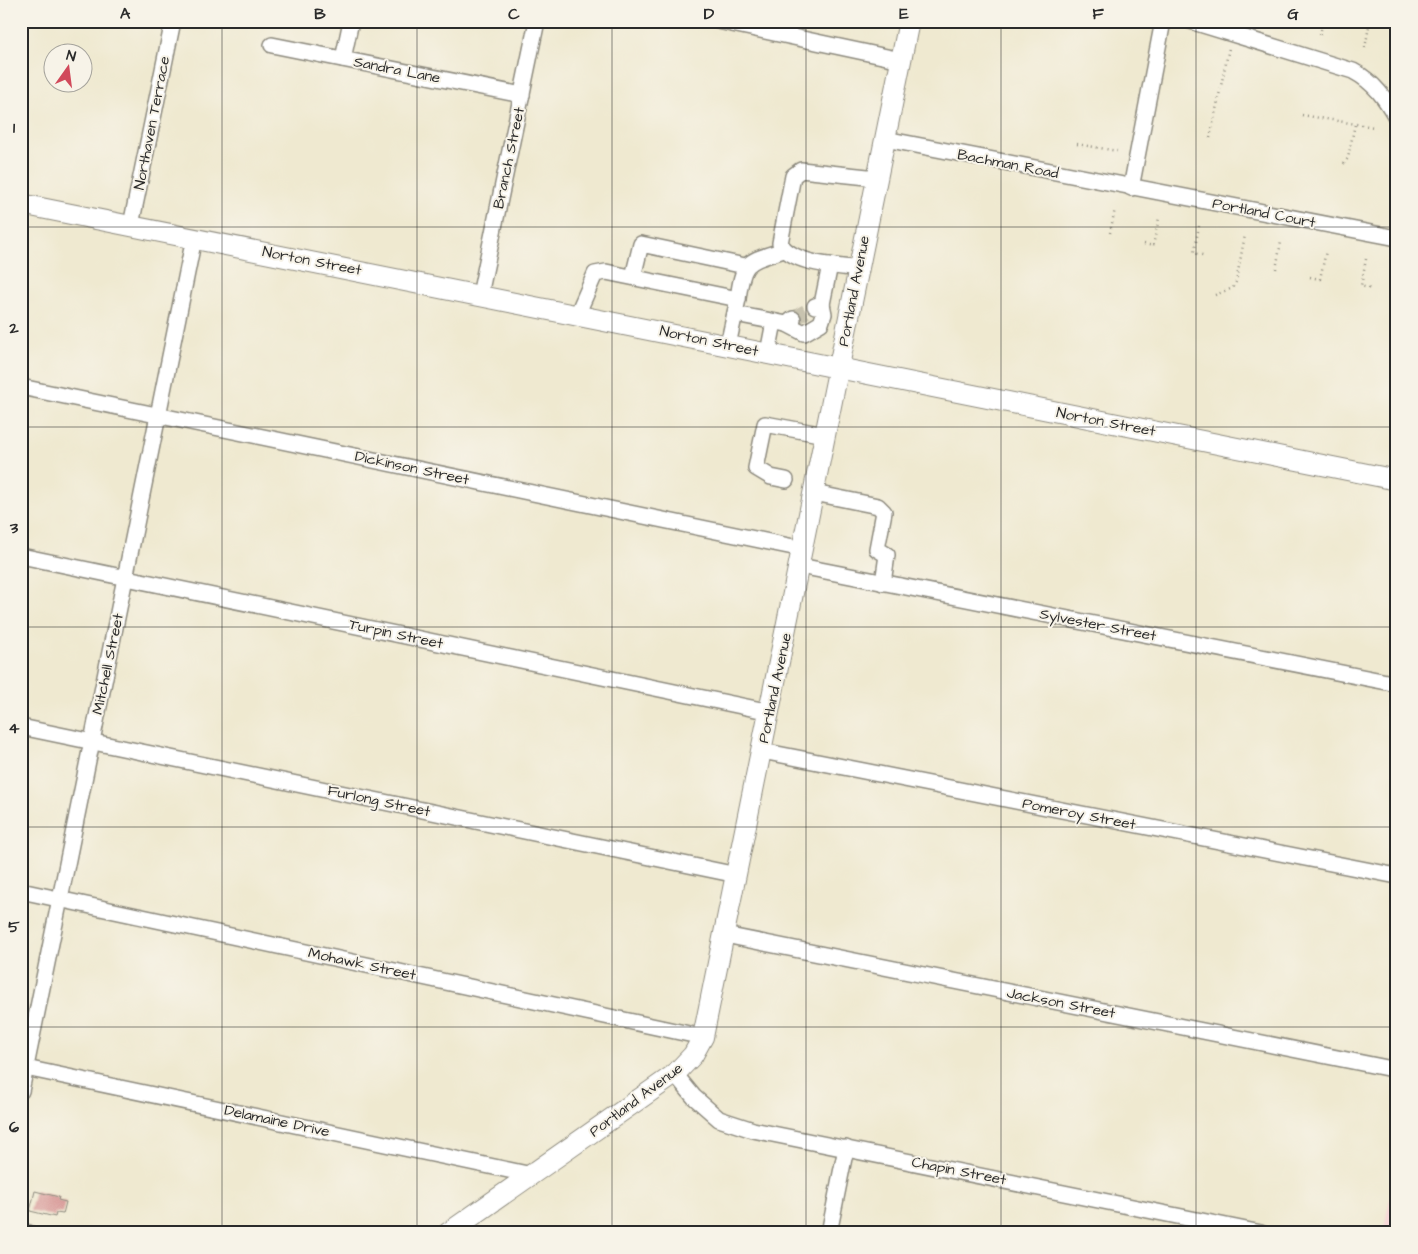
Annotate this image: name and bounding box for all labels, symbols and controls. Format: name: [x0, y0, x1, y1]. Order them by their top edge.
text: A: [120, 3, 131, 25]
text: B: [314, 3, 326, 25]
text: C: [508, 3, 520, 25]
text: D: [704, 3, 715, 25]
text: E: [899, 3, 909, 25]
text: F: [1092, 3, 1104, 25]
text: G: [1287, 3, 1299, 25]
north arrow: [42, 42, 92, 92]
text: N: [64, 46, 78, 67]
street label: Sandra Lane: [352, 51, 442, 89]
street label: Northaven Terrace: [129, 54, 175, 192]
street label: Branch Street: [488, 105, 530, 211]
text: 1: [13, 117, 16, 139]
street label: Bachman Road: [956, 144, 1061, 184]
street label: Portland Court: [1211, 193, 1317, 233]
street label: Portland Avenue: [833, 234, 875, 348]
street label: Norton Street: [261, 241, 363, 281]
text: 2: [8, 317, 19, 339]
street label: Norton Street: [658, 320, 760, 362]
street label: Norton Street: [1055, 402, 1157, 442]
street label: Dickinson Street: [353, 446, 471, 490]
text: 3: [9, 517, 19, 539]
street label: Sylvester Street: [1038, 603, 1158, 648]
street label: Mitchell Street: [87, 612, 129, 716]
street label: Turpin Street: [347, 614, 445, 654]
street label: Portland Avenue: [753, 631, 797, 745]
text: 4: [9, 717, 20, 739]
street label: Furlong Street: [325, 780, 432, 823]
street label: Pomeroy Street: [1020, 793, 1137, 836]
text: 5: [8, 916, 20, 938]
street label: Mohawk Street: [306, 942, 418, 986]
street label: Jackson Street: [1005, 982, 1117, 1024]
street label: Portland Avenue: [585, 1058, 687, 1142]
street label: Delamaine Drive: [222, 1100, 332, 1142]
text: 6: [9, 1116, 19, 1138]
street label: Chapin Street: [910, 1152, 1008, 1190]

